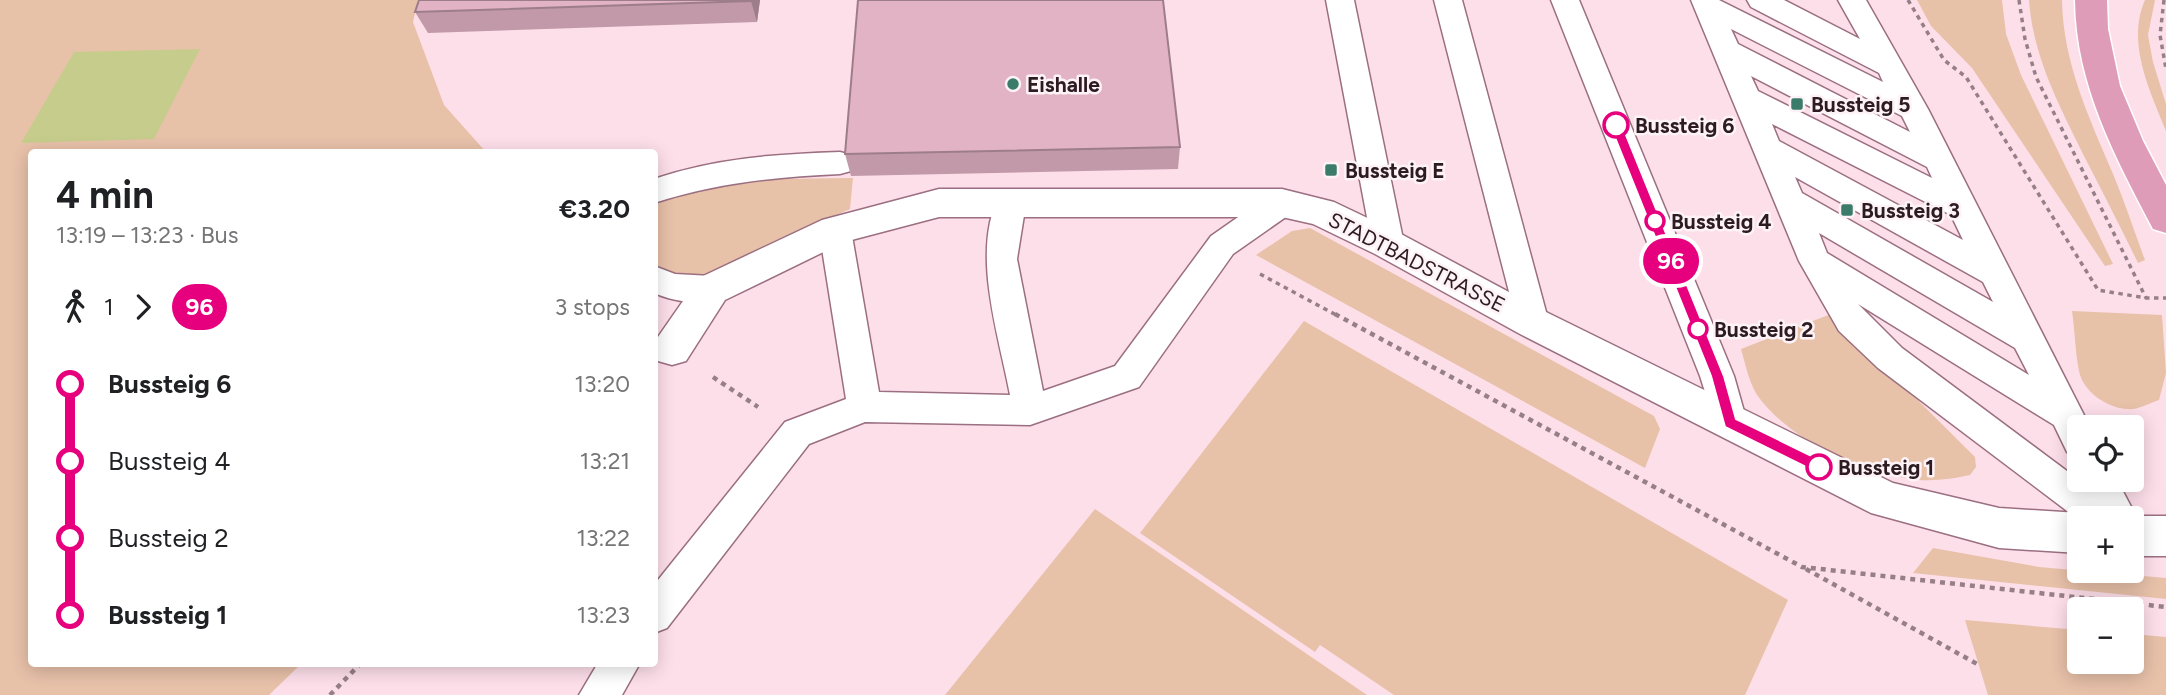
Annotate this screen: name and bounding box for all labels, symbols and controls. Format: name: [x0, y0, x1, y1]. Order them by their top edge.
place label: Eishalle: [1027, 72, 1100, 97]
marker: Eishalle: [1005, 76, 1021, 92]
place label: Bussteig 5: [1811, 92, 1911, 117]
marker: Bussteig 5: [1789, 96, 1805, 112]
marker: Bussteig 6: [1603, 112, 1629, 138]
place label: Bussteig 6: [1635, 113, 1735, 138]
place label: Bussteig E: [1345, 158, 1445, 183]
marker: Bussteig E: [1323, 162, 1339, 178]
text: 4 min: [56, 172, 154, 218]
text: €3.20: [559, 193, 630, 225]
place label: Bussteig 3: [1861, 198, 1960, 223]
marker: Bussteig 3: [1839, 202, 1855, 218]
street label: STADTBADSTRASSE: [1325, 207, 1509, 317]
place label: Bussteig 4: [1671, 209, 1772, 234]
marker: Bussteig 4: [1645, 211, 1665, 231]
text: 13:19 – 13:23 · Bus: [56, 221, 238, 249]
line badge: 96: [1640, 238, 1702, 284]
text: 96: [1657, 246, 1685, 275]
icon: walk: [56, 288, 94, 326]
icon: forward: [124, 288, 162, 326]
text: 96: [186, 292, 213, 321]
text: 1: [104, 293, 114, 321]
text: 3 stops: [555, 293, 630, 321]
place label: Bussteig 2: [1714, 317, 1814, 342]
marker: Bussteig 2: [1688, 319, 1708, 339]
text: Bussteig 6: [108, 368, 231, 400]
text: 13:20: [575, 370, 630, 398]
map controls: [2067, 415, 2144, 674]
button: locate: [2067, 415, 2144, 492]
text: Bussteig 4: [108, 445, 230, 477]
text: 13:21: [580, 447, 630, 475]
marker: Bussteig 1: [1806, 454, 1832, 480]
place label: Bussteig 1: [1838, 455, 1934, 480]
button: +: [2067, 506, 2144, 583]
text: Bussteig 2: [108, 522, 229, 554]
text: 13:22: [576, 524, 630, 552]
button: −: [2067, 597, 2144, 674]
text: Bussteig 1: [108, 599, 227, 631]
text: 13:23: [577, 601, 630, 629]

